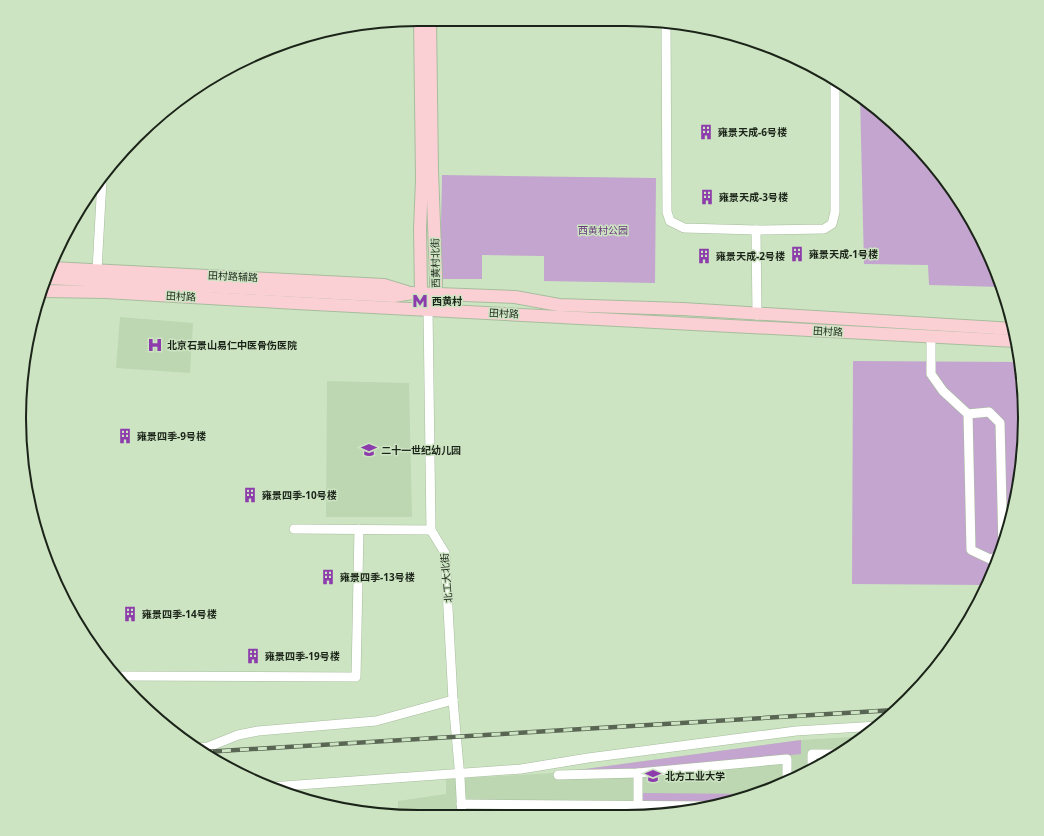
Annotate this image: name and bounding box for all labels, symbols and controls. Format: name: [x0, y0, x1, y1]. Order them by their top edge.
building icon: 雍景天成-6号楼: [697, 123, 715, 141]
place label: 雍景天成-6号楼: [718, 125, 787, 139]
building icon: 雍景天成-3号楼: [698, 188, 716, 206]
place label: 雍景天成-3号楼: [719, 190, 788, 204]
park label: 西黄村公园: [578, 223, 628, 237]
street label: 西黄村北街: [428, 238, 442, 288]
building icon: 雍景天成-1号楼: [788, 245, 806, 263]
building icon: 雍景天成-2号楼: [695, 247, 713, 265]
place label: 雍景天成-1号楼: [809, 247, 878, 261]
place label: 雍景天成-2号楼: [716, 249, 785, 263]
street label: 田村路辅路: [208, 268, 258, 284]
street label: 田村路: [166, 288, 196, 304]
metro station icon: 西黄村: [411, 292, 429, 310]
place label: 西黄村: [432, 294, 462, 308]
street label: 田村路: [489, 305, 519, 321]
street label: 田村路: [813, 323, 843, 339]
hospital icon: 北京石景山易仁中医骨伤医院: [146, 336, 164, 354]
place label: 北京石景山易仁中医骨伤医院: [167, 338, 297, 352]
building icon: 雍景四季-9号楼: [116, 427, 134, 445]
place label: 雍景四季-9号楼: [137, 429, 206, 443]
school or university icon: 二十一世纪幼儿园: [360, 441, 378, 459]
place label: 二十一世纪幼儿园: [381, 443, 461, 457]
building icon: 雍景四季-10号楼: [241, 486, 259, 504]
place label: 雍景四季-10号楼: [262, 488, 337, 502]
street label: 北工大北街: [437, 552, 455, 604]
building icon: 雍景四季-13号楼: [319, 568, 337, 586]
place label: 雍景四季-13号楼: [340, 570, 415, 584]
building icon: 雍景四季-14号楼: [121, 605, 139, 623]
place label: 雍景四季-14号楼: [142, 607, 217, 621]
building icon: 雍景四季-19号楼: [244, 647, 262, 665]
place label: 雍景四季-19号楼: [265, 649, 340, 663]
school or university icon: 北方工业大学: [644, 767, 662, 785]
place label: 北方工业大学: [665, 769, 725, 783]

